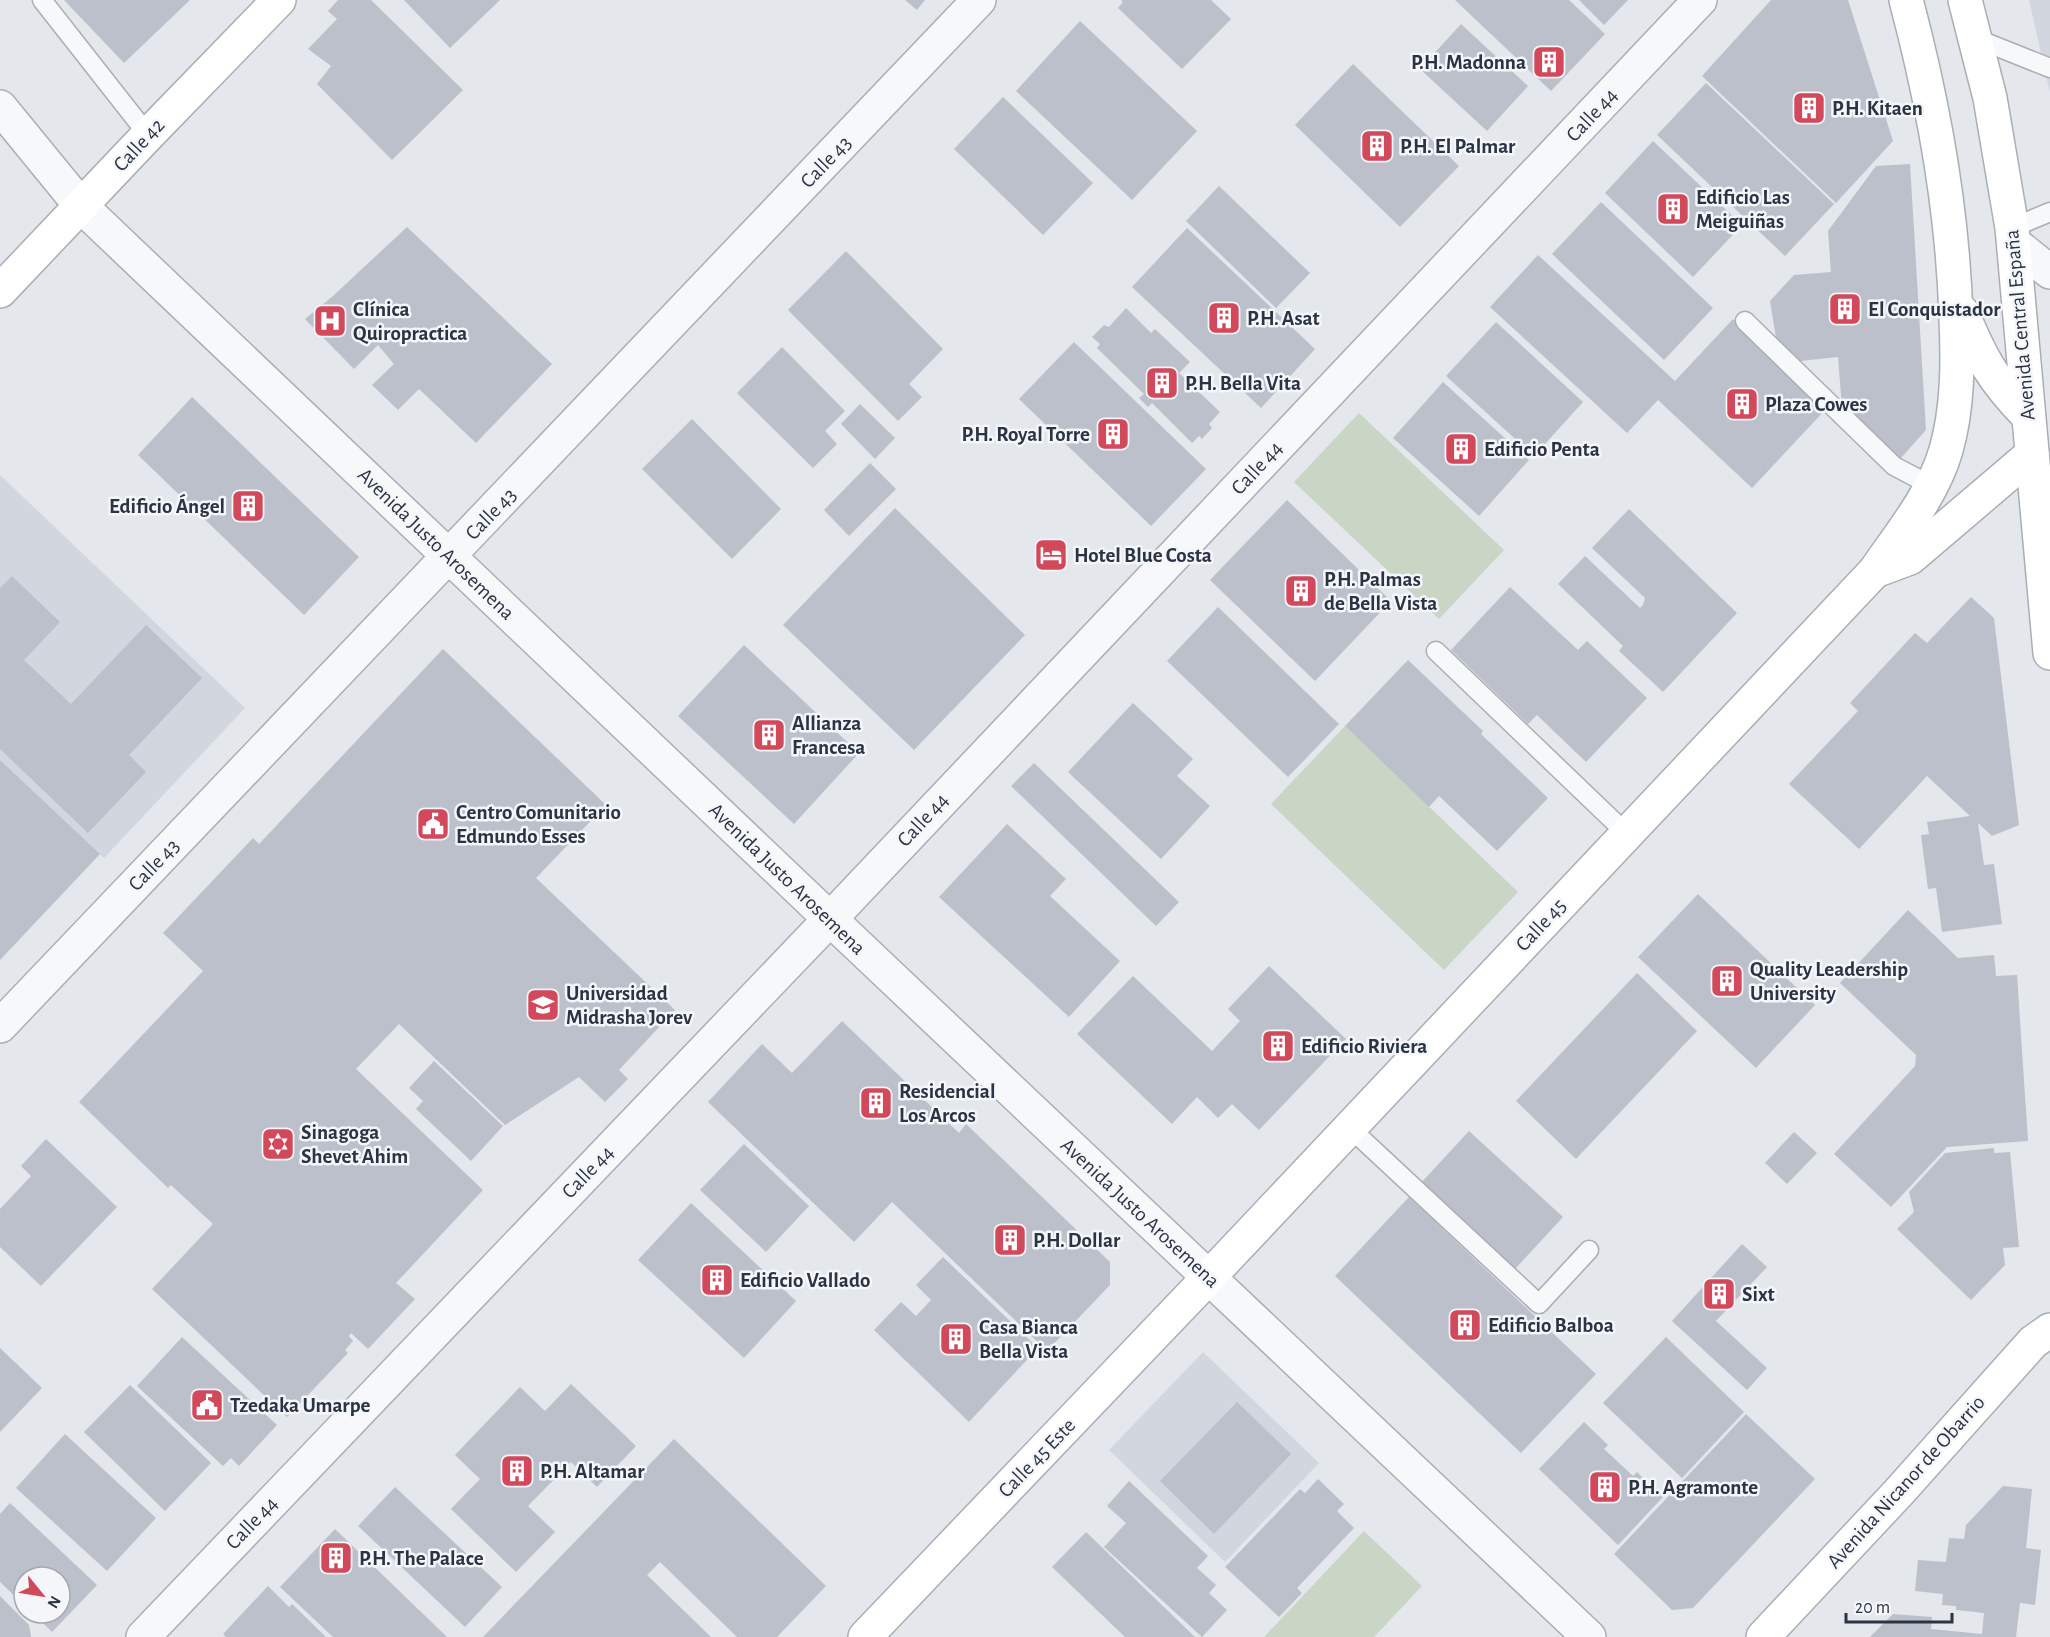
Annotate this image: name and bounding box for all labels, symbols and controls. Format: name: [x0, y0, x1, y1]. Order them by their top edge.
building icon: P.H. Madonna: [1531, 44, 1567, 80]
place label: P.H. Madonna: [1411, 52, 1526, 73]
street label: Calle 44: [1562, 84, 1622, 146]
building icon: P.H. Kitaen: [1791, 90, 1827, 126]
place label: P.H. Kitaen: [1832, 98, 1923, 119]
street label: Calle 42: [110, 115, 168, 175]
building icon: P.H. El Palmar: [1359, 128, 1395, 164]
street label: Calle 43: [797, 132, 855, 192]
place label: P.H. El Palmar: [1400, 136, 1516, 157]
place label: Edificio Las Meiguiñas: [1696, 187, 1790, 232]
building icon: Edificio Las Meiguiñas: [1655, 191, 1691, 227]
street label: Avenida Central España: [2001, 229, 2039, 421]
building icon: El Conquistador: [1827, 291, 1863, 327]
place label: Clínica Quiropractica: [353, 299, 467, 345]
place label: El Conquistador: [1868, 299, 2001, 320]
building icon: P.H. Asat: [1206, 300, 1242, 336]
hospital icon: Clínica Quiropractica: [312, 303, 348, 339]
place label: P.H. Asat: [1247, 308, 1320, 329]
building icon: P.H. Bella Vita: [1144, 365, 1180, 401]
place label: P.H. Bella Vita: [1185, 373, 1301, 394]
building icon: Plaza Cowes: [1724, 386, 1760, 422]
place label: Plaza Cowes: [1765, 394, 1867, 415]
building icon: P.H. Royal Torre: [1095, 416, 1131, 452]
place label: P.H. Royal Torre: [961, 424, 1090, 445]
building icon: Edificio Penta: [1443, 431, 1479, 467]
street label: Calle 44: [1227, 437, 1287, 499]
place label: Edificio Penta: [1484, 439, 1600, 460]
street label: Avenida Justo Arosemena: [354, 464, 518, 624]
street label: Calle 43: [462, 484, 520, 544]
building icon: Edificio Ángel: [230, 488, 266, 524]
place label: Edificio Ángel: [109, 493, 225, 517]
hotel icon: Hotel Blue Costa: [1033, 537, 1069, 573]
place label: Hotel Blue Costa: [1074, 545, 1212, 566]
place label: P.H. Palmas de Bella Vista: [1324, 569, 1437, 614]
building icon: P.H. Palmas de Bella Vista: [1283, 573, 1319, 609]
place label: Allianza Francesa: [792, 713, 865, 758]
building icon: Allianza Francesa: [751, 717, 787, 753]
street label: Calle 44: [893, 789, 953, 851]
street label: Avenida Justo Arosemena: [705, 799, 869, 959]
place label: Centro Comunitario Edmundo Esses: [456, 802, 621, 847]
public building icon: Centro Comunitario Edmundo Esses: [415, 806, 451, 842]
street label: Calle 43: [125, 835, 183, 895]
street label: Calle 45: [1512, 895, 1570, 955]
place label: Quality Leadership University: [1750, 959, 1908, 1004]
building icon: Quality Leadership University: [1709, 963, 1745, 999]
place label: Universidad Midrasha Jorev: [566, 983, 693, 1028]
school or university icon: Universidad Midrasha Jorev: [525, 987, 561, 1023]
building icon: Edificio Riviera: [1260, 1028, 1296, 1064]
place label: Edificio Riviera: [1301, 1036, 1427, 1057]
place label: Residencial Los Arcos: [899, 1081, 995, 1126]
building icon: Residencial Los Arcos: [858, 1085, 894, 1121]
place label: Sinagoga Shevet Ahim: [301, 1122, 408, 1167]
synagogue icon: Sinagoga Shevet Ahim: [260, 1126, 296, 1162]
street label: Avenida Justo Arosemena: [1057, 1134, 1224, 1292]
street label: Calle 44: [558, 1142, 618, 1202]
building icon: P.H. Dollar: [992, 1222, 1028, 1258]
place label: P.H. Dollar: [1033, 1230, 1121, 1251]
building icon: Edificio Vallado: [699, 1262, 735, 1298]
place label: Edificio Vallado: [740, 1270, 870, 1291]
building icon: Sixt: [1701, 1276, 1737, 1312]
place label: Sixt: [1742, 1284, 1775, 1305]
building icon: Edificio Balboa: [1447, 1307, 1483, 1343]
place label: Edificio Balboa: [1488, 1315, 1614, 1336]
place label: Casa Bianca Bella Vista: [979, 1317, 1078, 1362]
building icon: Casa Bianca Bella Vista: [938, 1321, 974, 1357]
public building icon: Tzedaka Umarpe: [189, 1387, 225, 1423]
street label: Avenida Nicanor de Obarrio: [1823, 1392, 1989, 1572]
place label: Tzedaka Umarpe: [230, 1395, 371, 1416]
street label: Calle 45 Este: [995, 1415, 1079, 1501]
building icon: P.H. Altamar: [499, 1453, 535, 1489]
place label: P.H. Altamar: [540, 1461, 645, 1482]
building icon: P.H. Agramonte: [1587, 1469, 1623, 1505]
place label: P.H. Agramonte: [1628, 1477, 1758, 1498]
street label: Calle 44: [222, 1493, 282, 1553]
building icon: P.H. The Palace: [318, 1540, 354, 1576]
place label: P.H. The Palace: [359, 1548, 484, 1569]
north arrow: [12, 1565, 72, 1625]
scale bar: [1846, 1586, 1952, 1624]
text: N: [44, 1593, 64, 1611]
text: 20 m: [1855, 1599, 1890, 1617]

